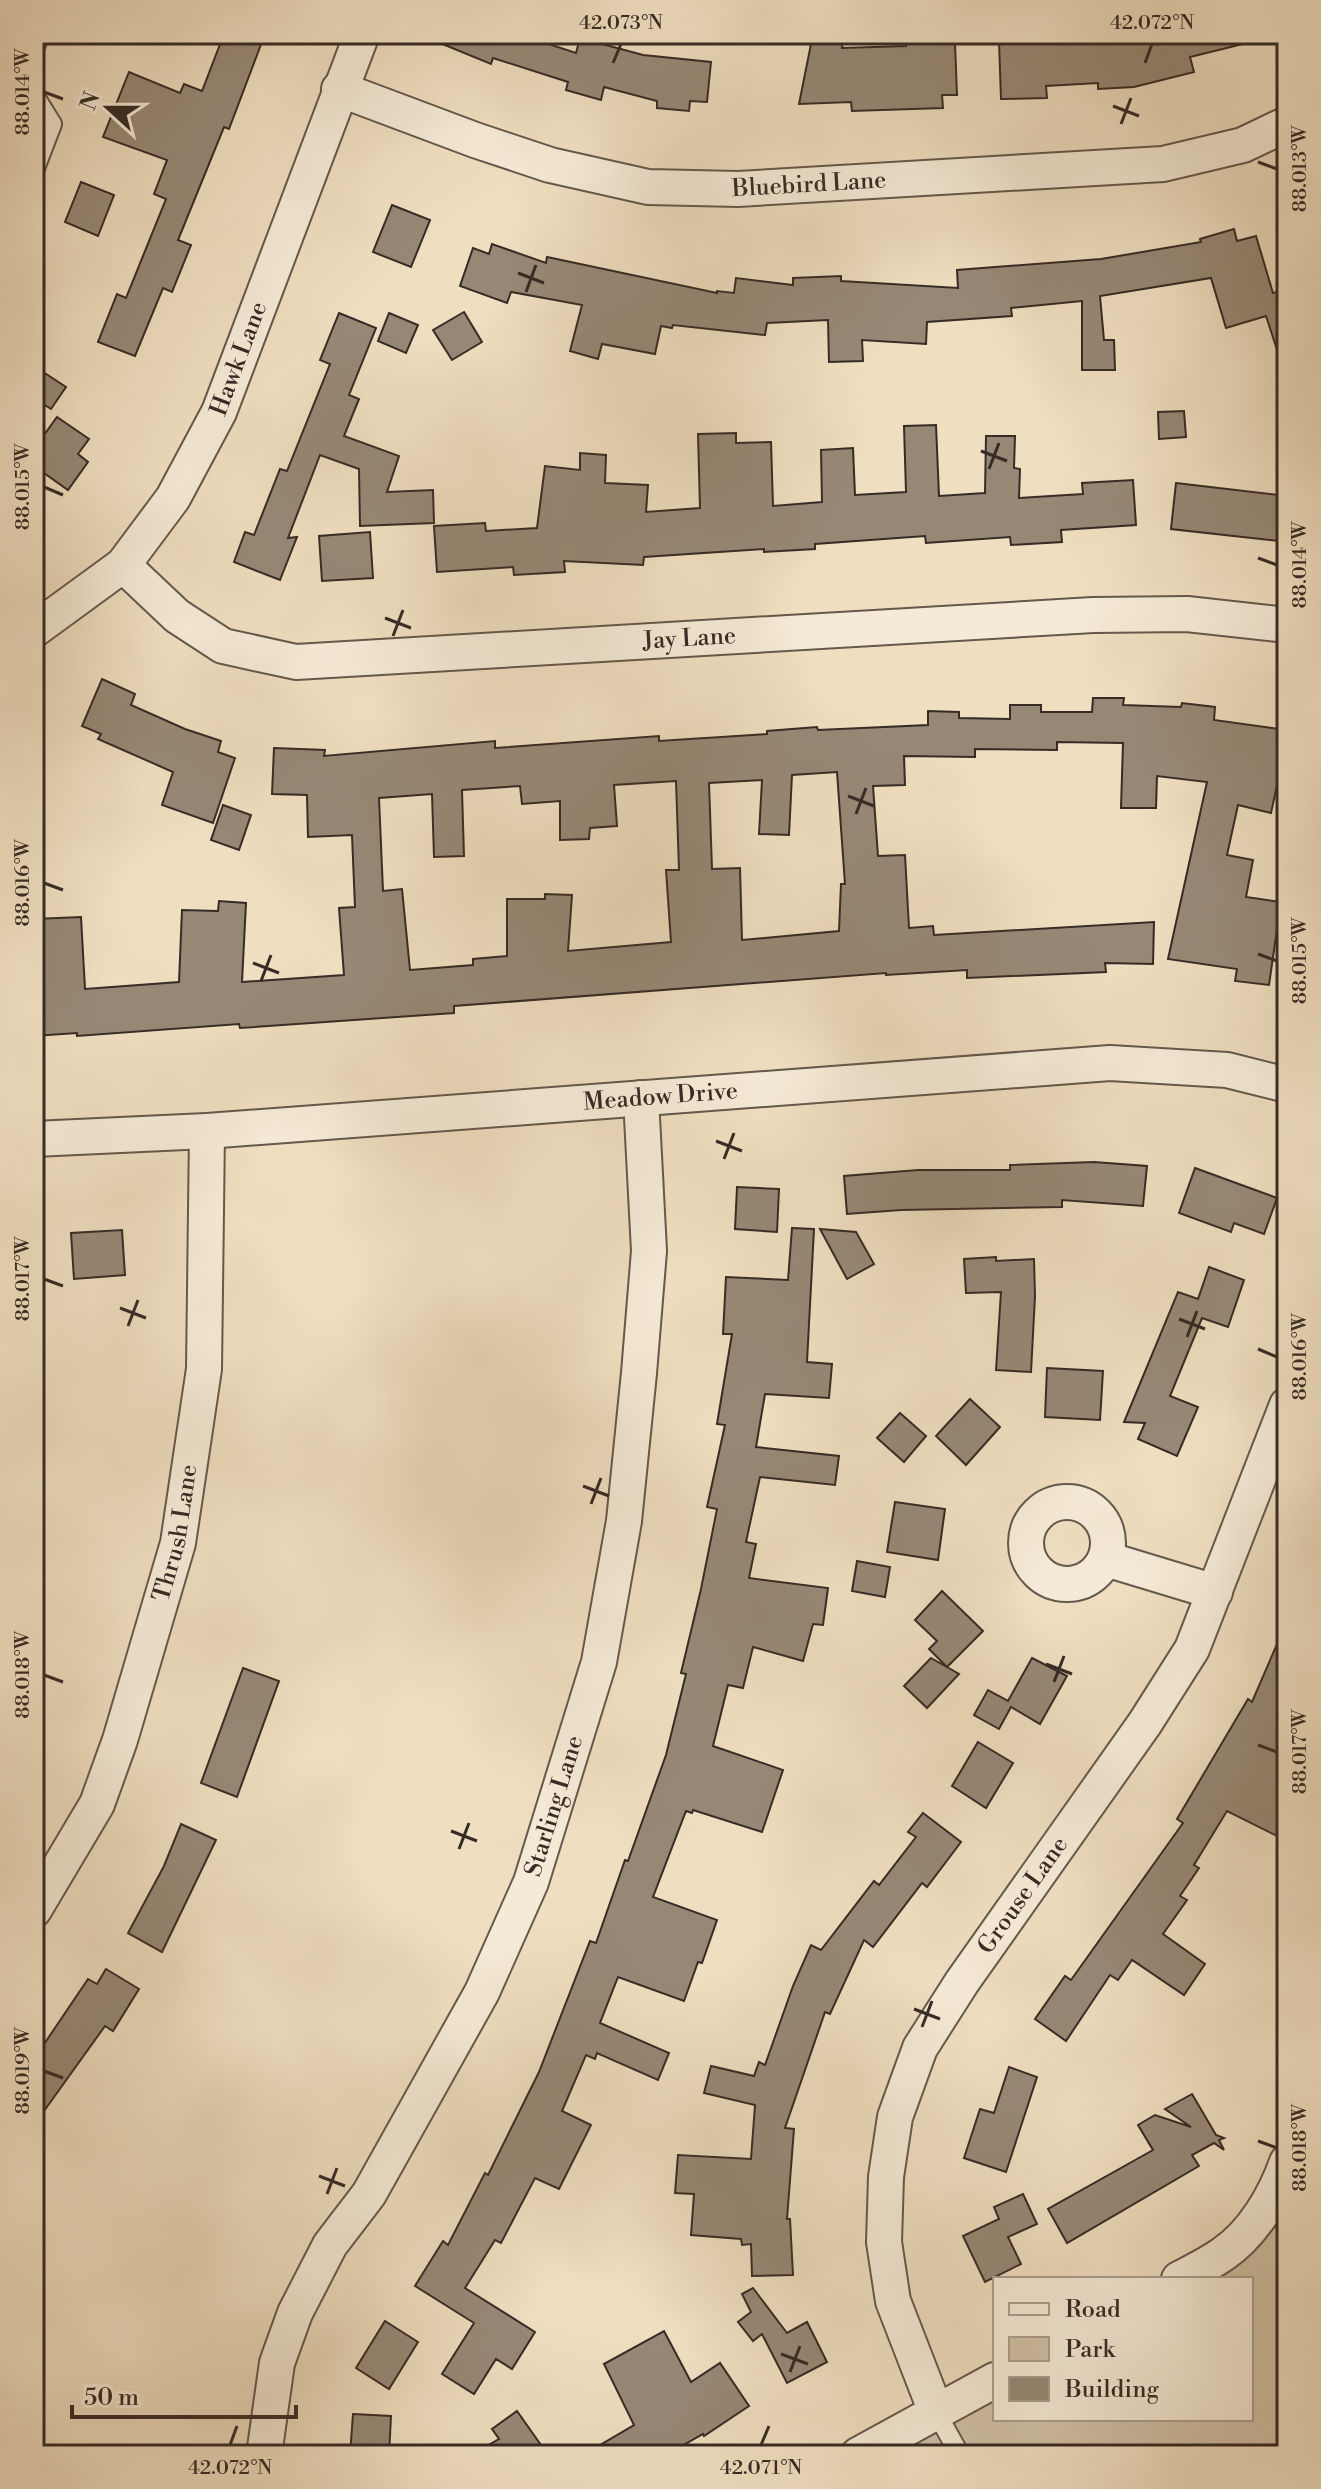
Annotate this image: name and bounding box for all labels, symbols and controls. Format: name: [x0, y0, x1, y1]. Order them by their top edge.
text: 42.073°N: [579, 11, 663, 36]
text: 42.072°N: [1110, 11, 1194, 36]
text: 88.014°W: [11, 48, 36, 135]
north arrow: [68, 68, 148, 148]
text: N: [75, 88, 107, 114]
text: 88.013°W: [1288, 125, 1313, 212]
street label: Bluebird Lane: [730, 165, 887, 204]
street label: Hawk Lane: [204, 298, 274, 420]
text: 88.015°W: [11, 443, 36, 530]
text: 88.014°W: [1288, 521, 1313, 608]
street label: Jay Lane: [641, 621, 737, 657]
text: 88.016°W: [11, 839, 36, 927]
text: 88.015°W: [1288, 917, 1313, 1004]
street label: Meadow Drive: [582, 1076, 739, 1118]
text: 88.017°W: [11, 1236, 36, 1321]
text: 88.016°W: [1288, 1313, 1313, 1401]
street label: Thrush Lane: [147, 1462, 205, 1605]
text: 88.018°W: [11, 1630, 36, 1719]
text: 88.017°W: [1288, 1709, 1313, 1794]
street label: Starling Lane: [519, 1732, 590, 1880]
street label: Grouse Lane: [971, 1831, 1075, 1960]
text: 88.019°W: [11, 2027, 36, 2115]
text: 88.018°W: [1288, 2103, 1313, 2192]
legend: [993, 2277, 1253, 2421]
text: Road: [1065, 2295, 1121, 2325]
text: Park: [1065, 2335, 1116, 2365]
scale bar: [72, 2369, 296, 2419]
text: Building: [1064, 2375, 1159, 2405]
text: 50 m: [84, 2383, 139, 2413]
text: 42.072°N: [188, 2456, 272, 2481]
text: 42.071°N: [720, 2456, 802, 2481]

